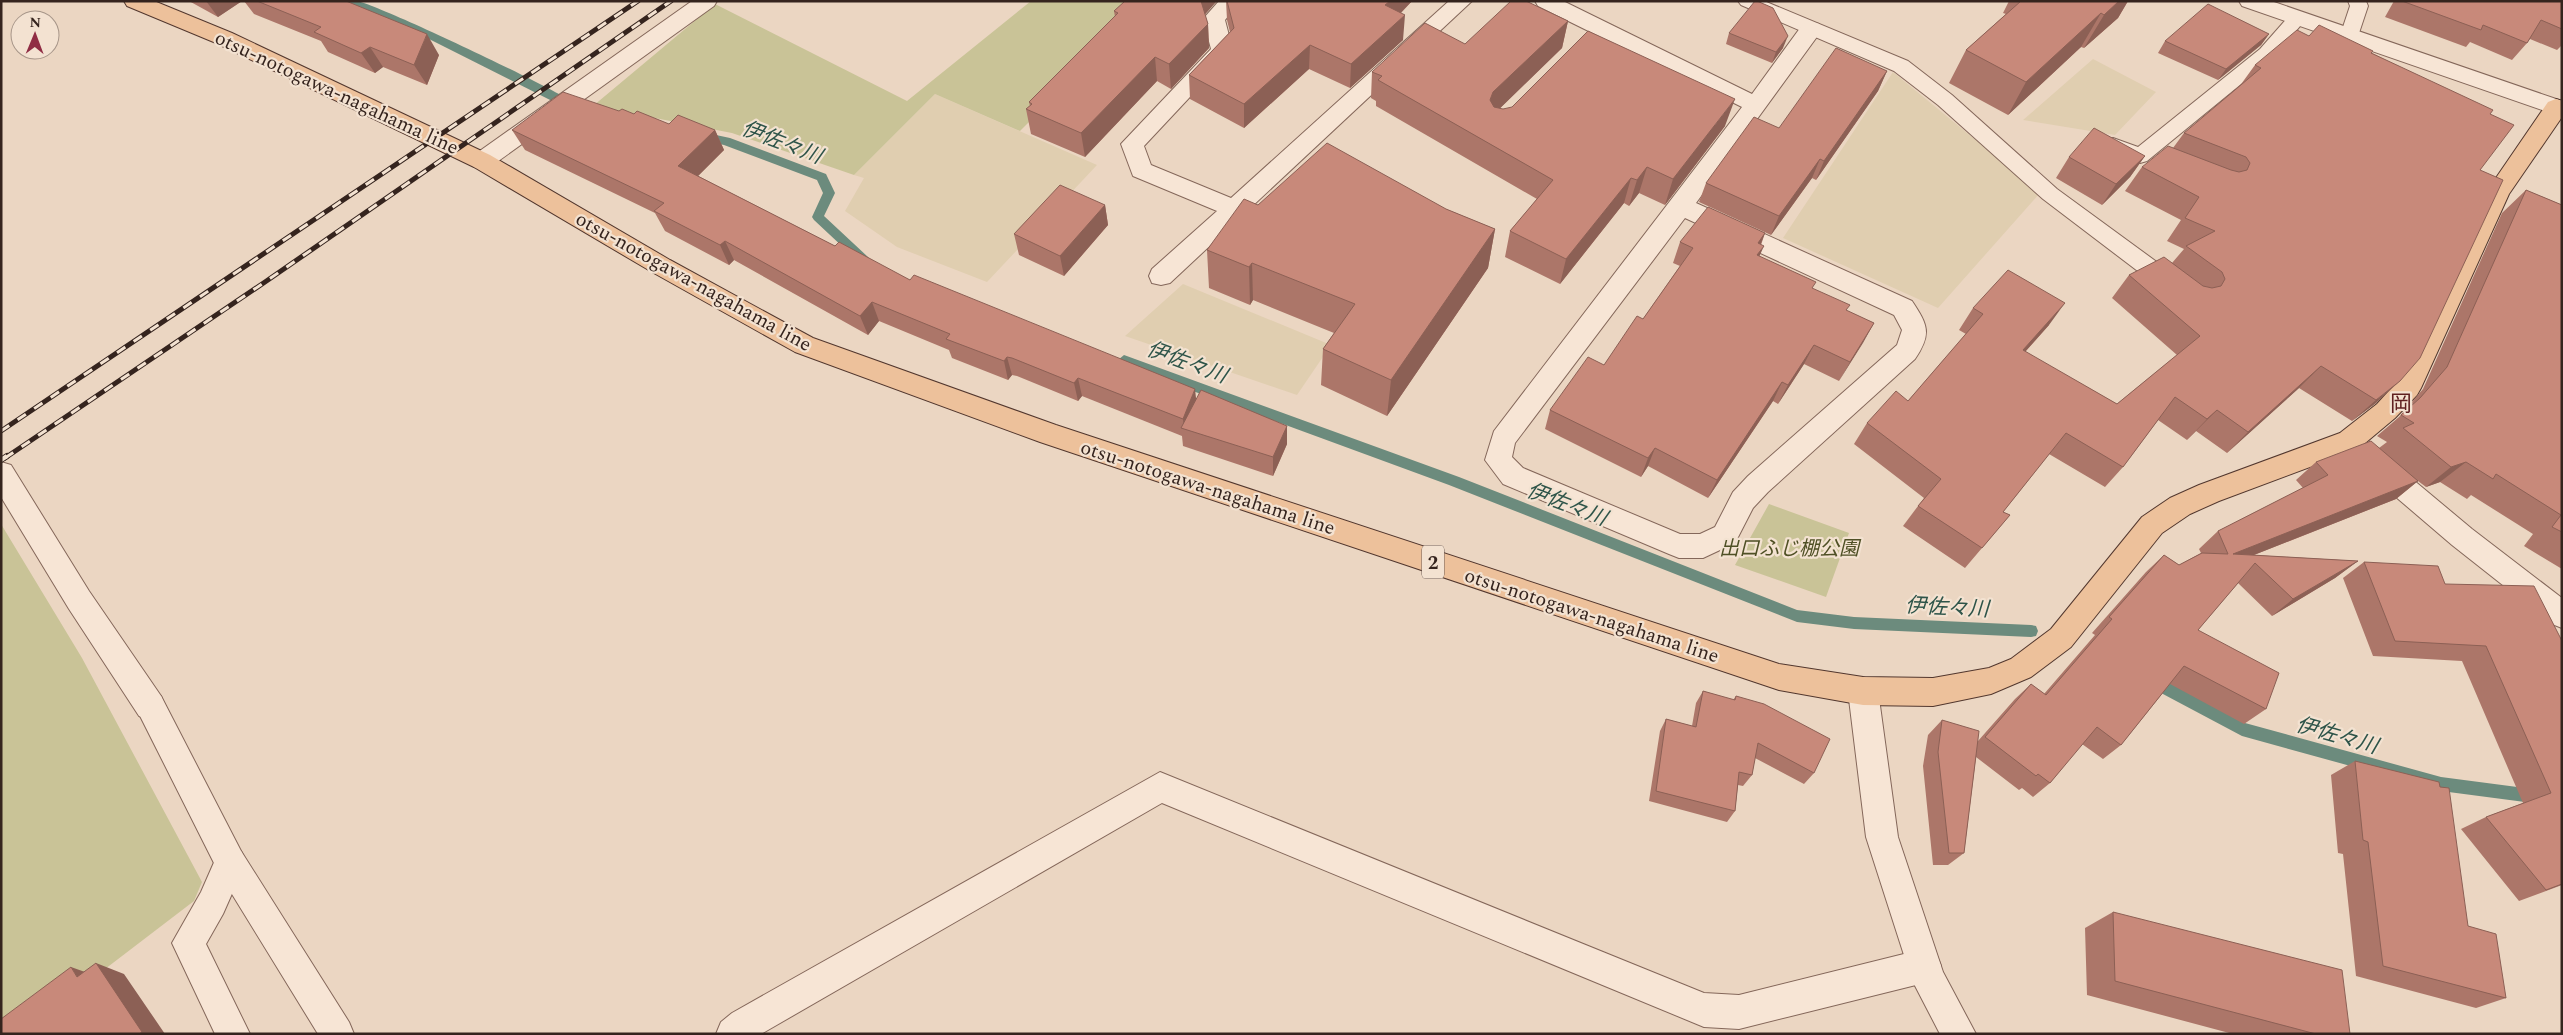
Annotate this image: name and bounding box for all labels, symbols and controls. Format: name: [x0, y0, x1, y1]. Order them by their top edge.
north arrow: [10, 10, 60, 60]
text: N: [29, 12, 41, 33]
street label: otsu-notogawa-nagahama line: [210, 23, 464, 163]
water label: 伊佐々川: [737, 113, 828, 174]
street label: otsu-notogawa-nagahama line: [570, 204, 817, 360]
water label: 伊佐々川: [1142, 334, 1233, 393]
district label: 岡: [2390, 388, 2412, 421]
street label: otsu-notogawa-nagahama line: [1076, 433, 1339, 543]
water label: 伊佐々川: [1522, 475, 1613, 536]
park label: 出口ふじ棚公園: [1719, 534, 1862, 564]
road number: 2: [1422, 546, 1444, 578]
street label: otsu-notogawa-nagahama line: [1460, 561, 1723, 671]
water label: 伊佐々川: [1904, 590, 1992, 626]
water label: 伊佐々川: [2292, 709, 2383, 763]

